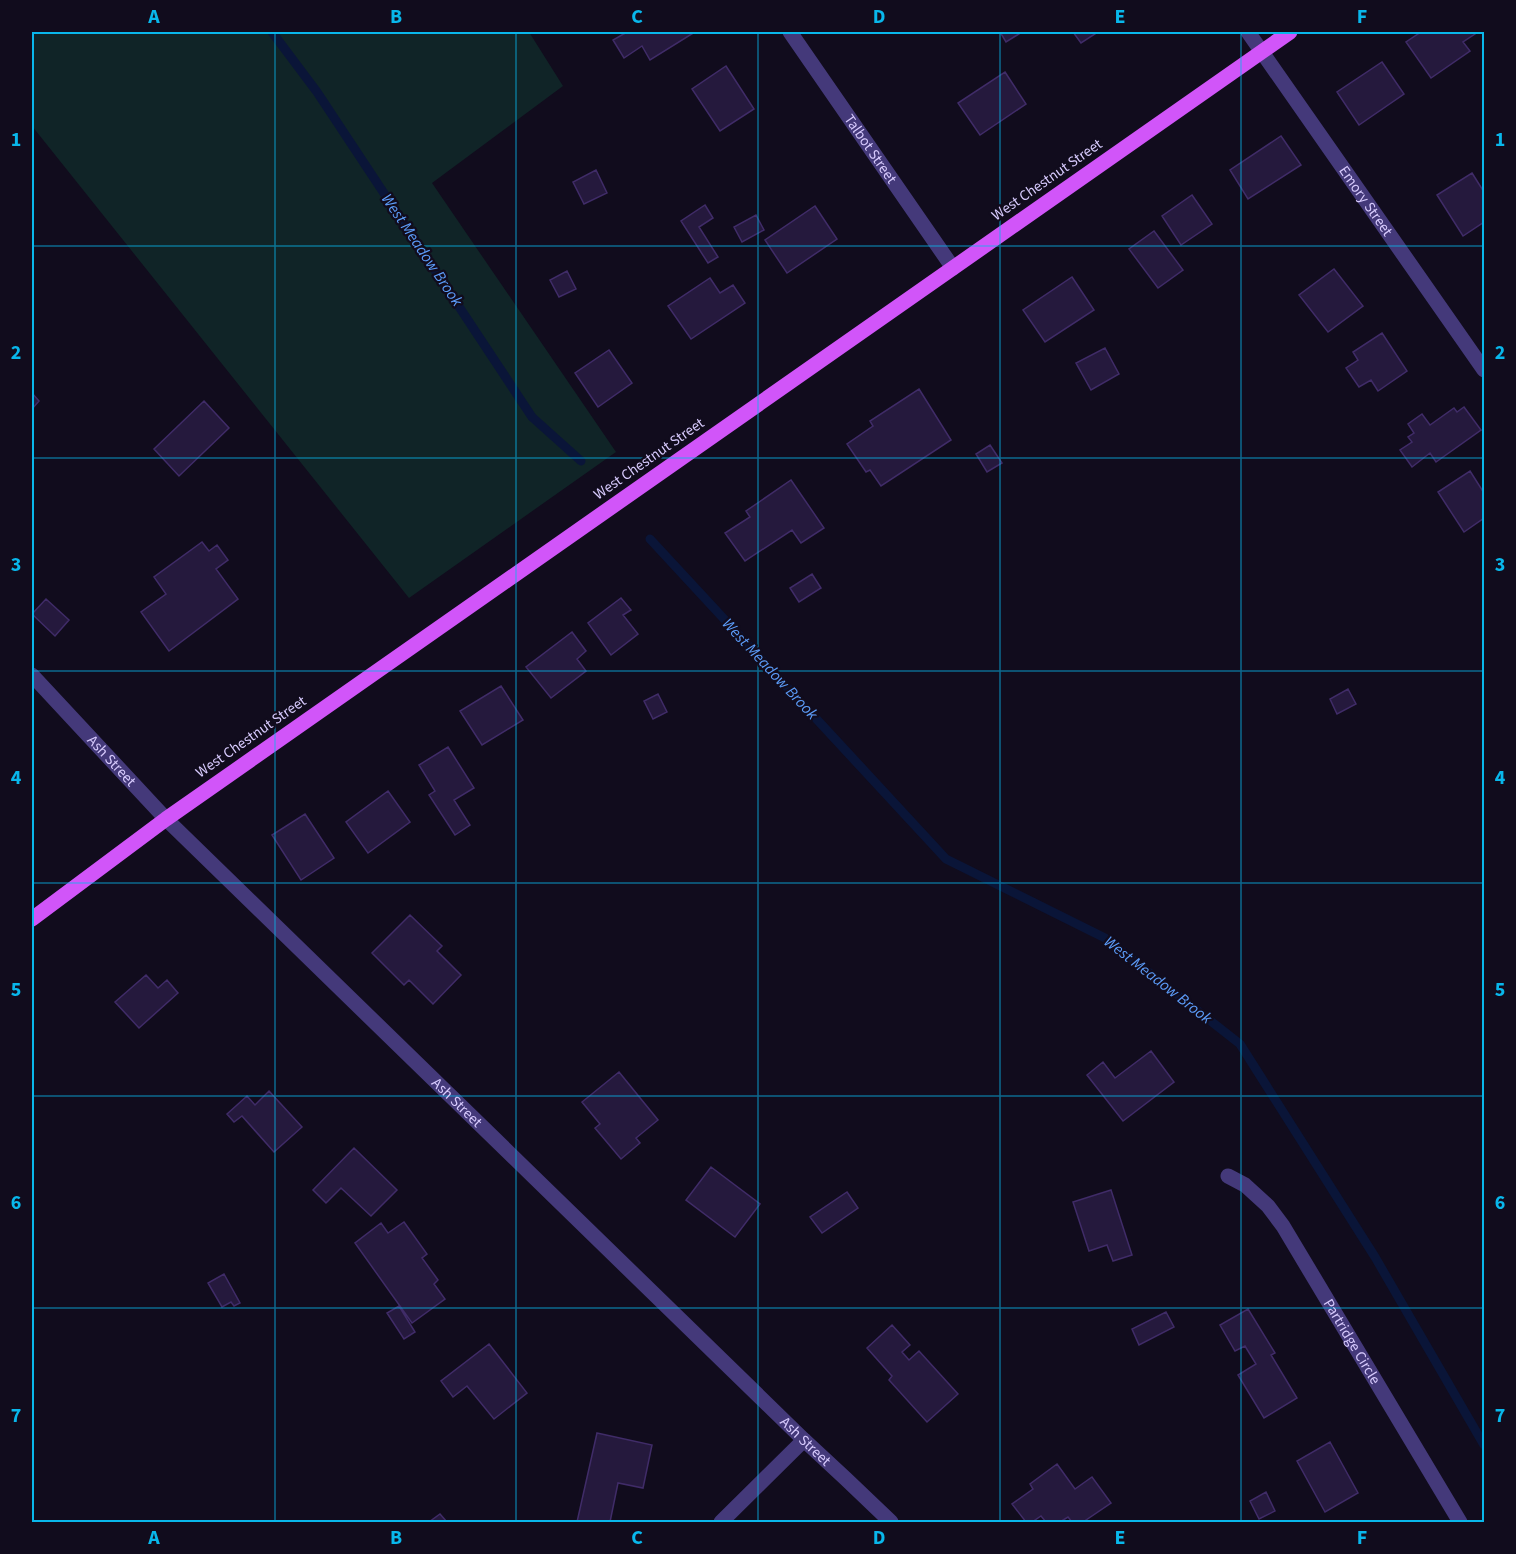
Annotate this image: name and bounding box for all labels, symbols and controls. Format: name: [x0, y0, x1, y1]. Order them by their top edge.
text: A: [147, 3, 160, 31]
text: B: [390, 3, 402, 31]
text: C: [631, 3, 643, 31]
text: D: [873, 3, 885, 31]
text: E: [1115, 3, 1125, 31]
text: F: [1357, 3, 1367, 31]
street label: Talbot Street: [839, 110, 902, 188]
text: 1: [11, 126, 21, 154]
text: 1: [1495, 126, 1505, 154]
street label: West Chestnut Street: [988, 134, 1106, 226]
street label: Emory Street: [1334, 161, 1398, 240]
water label: West Meadow Brook: [376, 189, 468, 311]
text: 2: [11, 339, 21, 367]
text: 2: [1495, 339, 1505, 367]
street label: West Chestnut Street: [590, 413, 708, 505]
text: 3: [11, 551, 21, 579]
text: 3: [1495, 551, 1505, 579]
water label: West Meadow Brook: [717, 613, 823, 725]
street label: West Chestnut Street: [192, 691, 310, 783]
street label: Ash Street: [82, 730, 141, 791]
text: 4: [11, 764, 22, 792]
text: 4: [1495, 764, 1506, 792]
water label: West Meadow Brook: [1099, 931, 1217, 1029]
text: 5: [11, 976, 21, 1004]
text: 5: [1495, 976, 1505, 1004]
street label: Ash Street: [427, 1073, 487, 1132]
text: 6: [11, 1189, 21, 1217]
text: 6: [1495, 1189, 1505, 1217]
street label: Partridge Circle: [1318, 1295, 1386, 1388]
text: 7: [11, 1402, 21, 1430]
text: 7: [1495, 1402, 1505, 1430]
street label: Ash Street: [775, 1412, 836, 1471]
text: A: [147, 1524, 160, 1552]
text: B: [390, 1524, 402, 1552]
text: C: [631, 1524, 643, 1552]
text: D: [873, 1524, 885, 1552]
text: E: [1115, 1524, 1125, 1552]
text: F: [1357, 1524, 1367, 1552]

